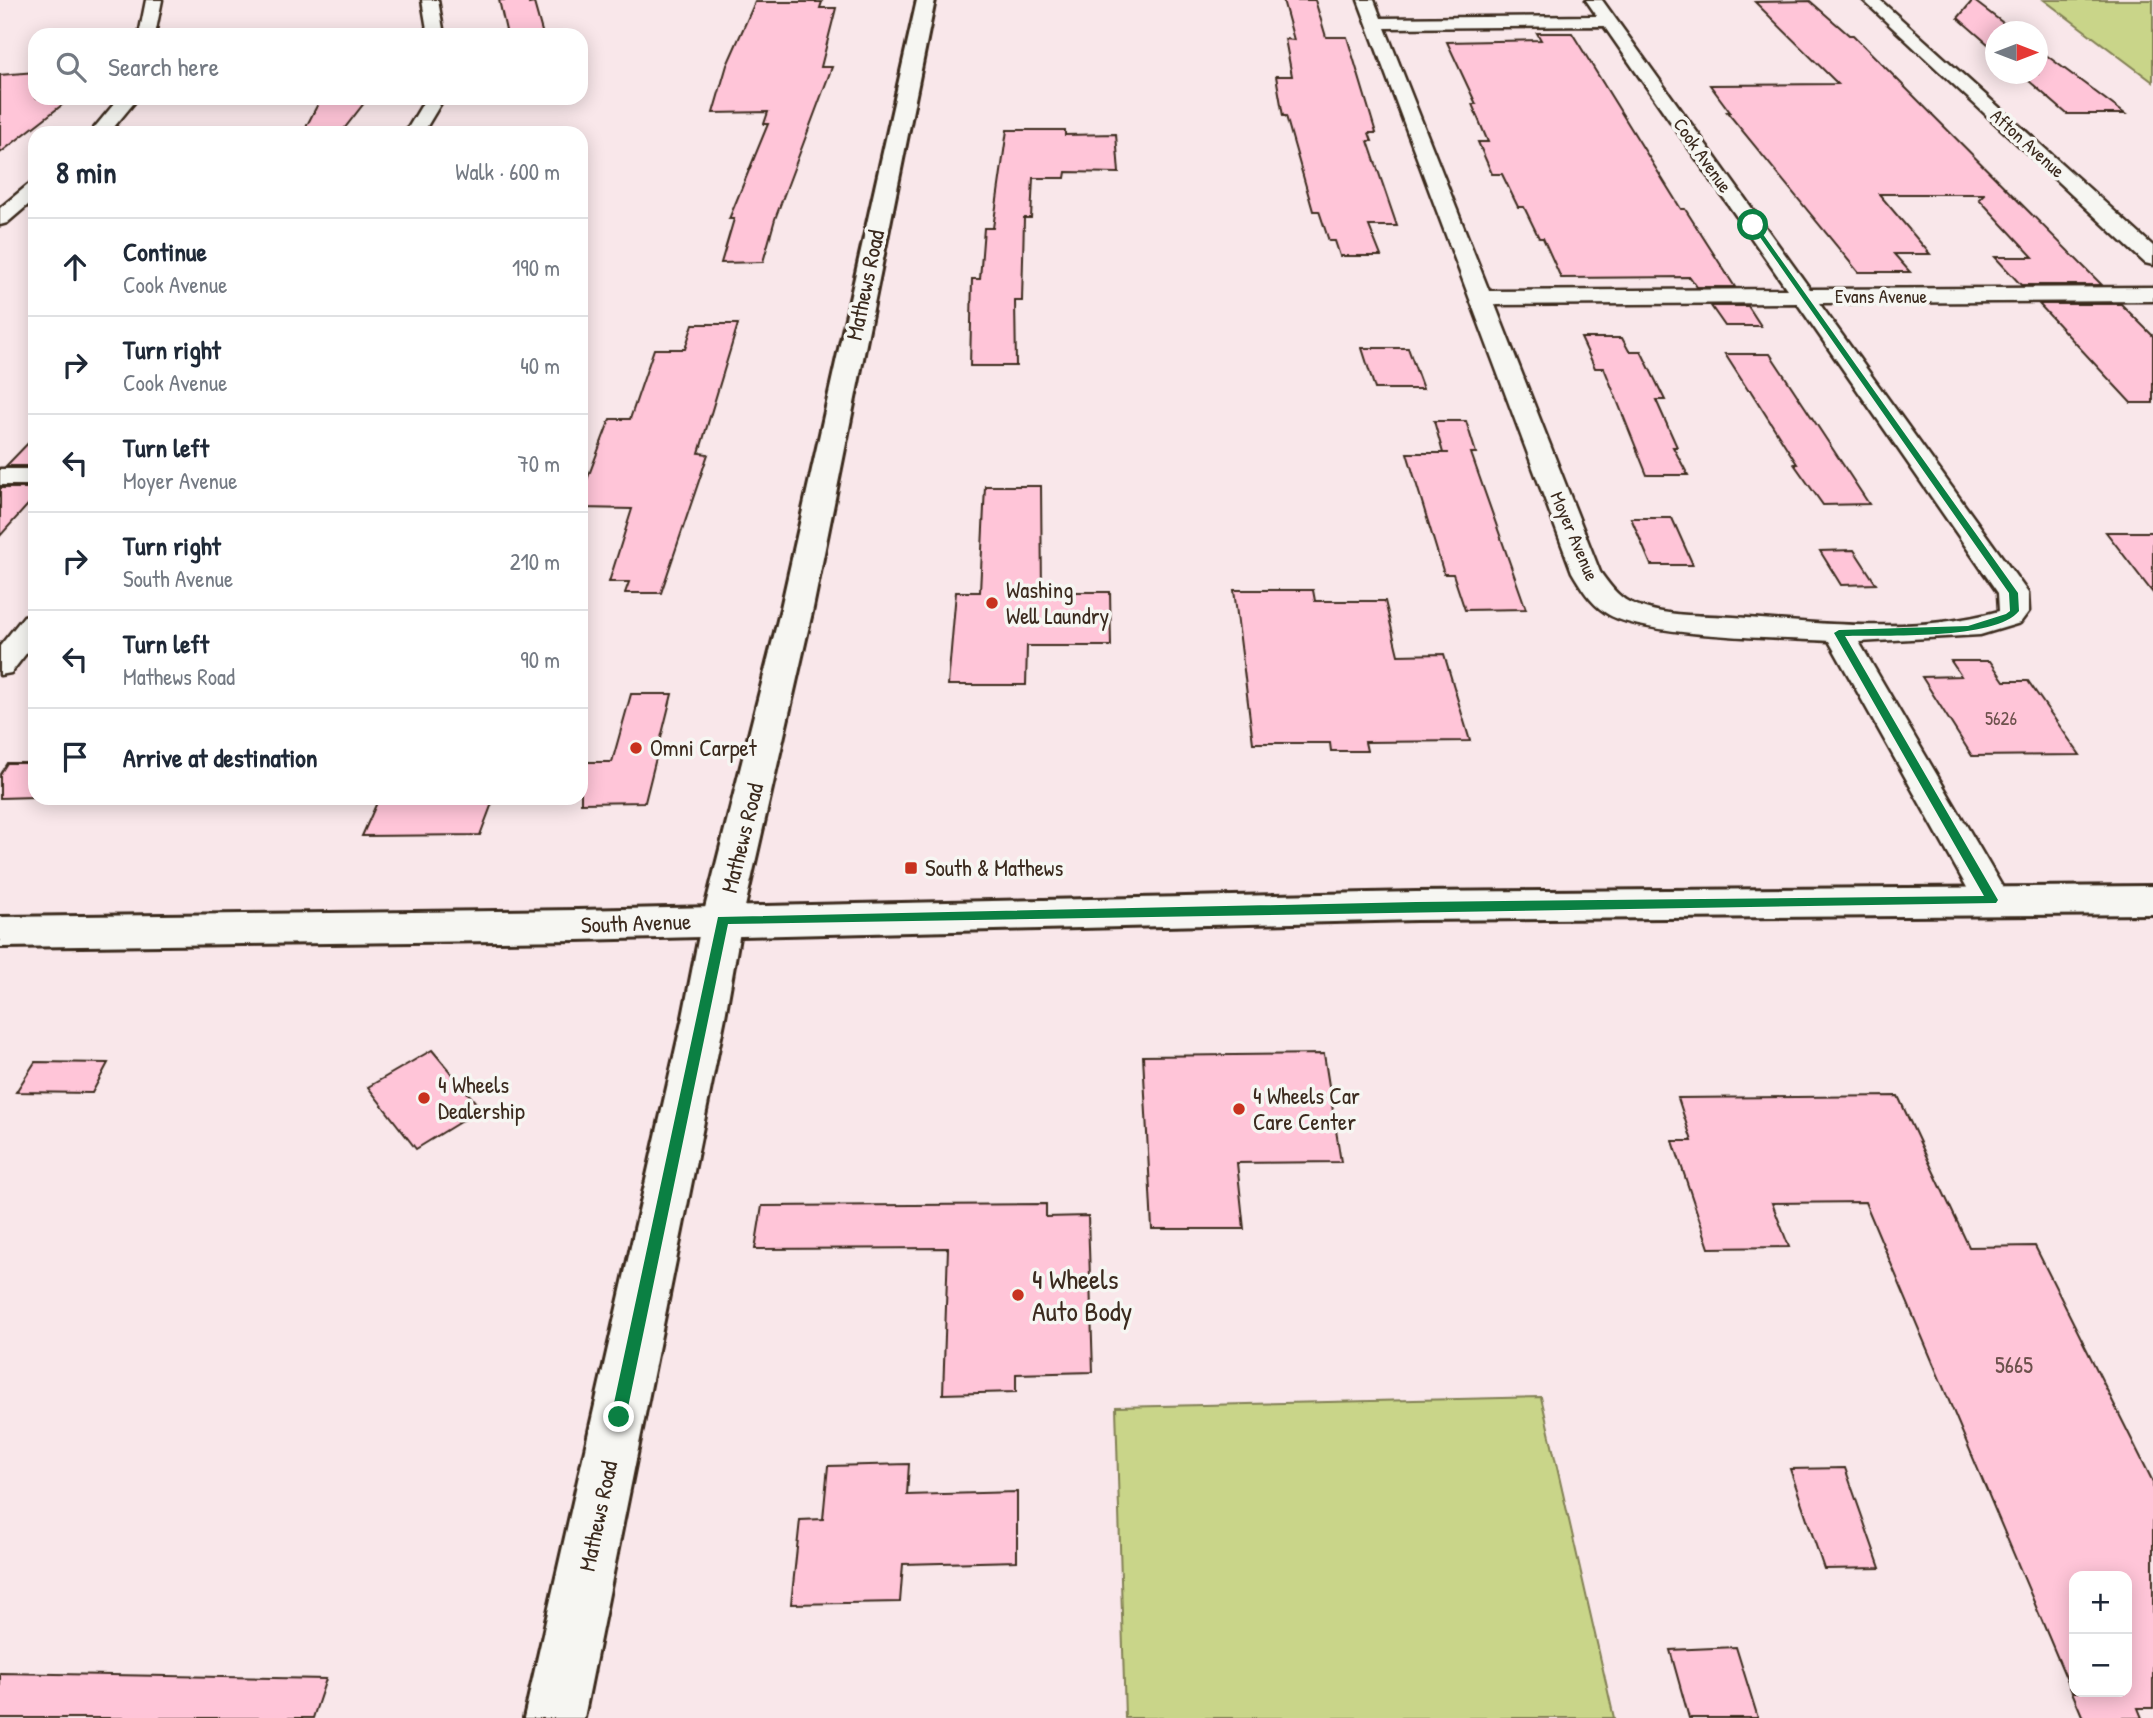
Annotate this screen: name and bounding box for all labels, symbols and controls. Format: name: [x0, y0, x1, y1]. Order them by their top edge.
north arrow: [1985, 21, 2048, 84]
search box: [28, 28, 588, 105]
icon: search: [52, 48, 90, 86]
text: Search here: [108, 49, 219, 84]
street label: Afton Avenue: [1985, 103, 2071, 184]
street label: Cook Avenue: [1668, 112, 1739, 198]
text: 8 min: [56, 152, 117, 192]
text: Walk · 600 m: [455, 156, 560, 187]
route start: [1737, 209, 1768, 240]
street label: Mathews Road: [838, 227, 891, 343]
text: Continue: [123, 234, 207, 269]
icon: ahead: [56, 248, 94, 286]
text: 190 m: [512, 252, 560, 283]
text: Cook Avenue: [123, 269, 227, 300]
street label: Evans Avenue: [1835, 283, 1927, 309]
text: Turn right: [123, 332, 221, 367]
icon: right: [56, 346, 94, 384]
text: 40 m: [520, 350, 560, 381]
text: Cook Avenue: [123, 367, 227, 398]
text: Turn left: [123, 430, 209, 465]
icon: left: [56, 444, 94, 482]
text: 70 m: [517, 448, 560, 479]
text: Moyer Avenue: [123, 465, 237, 496]
street label: Moyer Avenue: [1545, 487, 1606, 585]
text: Turn right: [123, 528, 221, 563]
icon: right: [56, 542, 94, 580]
text: 210 m: [510, 546, 560, 577]
text: South Avenue: [123, 563, 233, 594]
place label: Washing Well Laundry: [1006, 574, 1110, 631]
marker: Washing Well Laundry: [984, 595, 1000, 611]
text: Turn left: [123, 626, 209, 661]
icon: left: [56, 640, 94, 678]
text: 90 m: [520, 644, 560, 675]
text: Mathews Road: [123, 661, 235, 692]
house number: 5626: [1985, 705, 2017, 731]
place label: Omni Carpet: [650, 732, 758, 763]
icon: arrive: [56, 738, 94, 776]
text: Arrive at destination: [123, 740, 318, 775]
marker: Omni Carpet: [628, 740, 644, 756]
street label: Mathews Road: [713, 780, 770, 896]
place label: South & Mathews: [925, 852, 1063, 883]
marker: South & Mathews: [903, 860, 919, 876]
street label: South Avenue: [580, 905, 692, 940]
place label: 4 Wheels Dealership: [438, 1069, 525, 1126]
place label: 4 Wheels Car Care Center: [1253, 1080, 1360, 1137]
marker: 4 Wheels Dealership: [416, 1090, 432, 1106]
marker: 4 Wheels Car Care Center: [1231, 1101, 1247, 1117]
place label: 4 Wheels Auto Body: [1032, 1260, 1133, 1330]
marker: 4 Wheels Auto Body: [1010, 1287, 1026, 1303]
house number: 5665: [1995, 1349, 2033, 1380]
route end: [603, 1401, 634, 1432]
street label: Mathews Road: [571, 1458, 624, 1574]
map controls: [2069, 1571, 2132, 1697]
button: +: [2069, 1571, 2132, 1634]
button: −: [2069, 1634, 2132, 1697]

